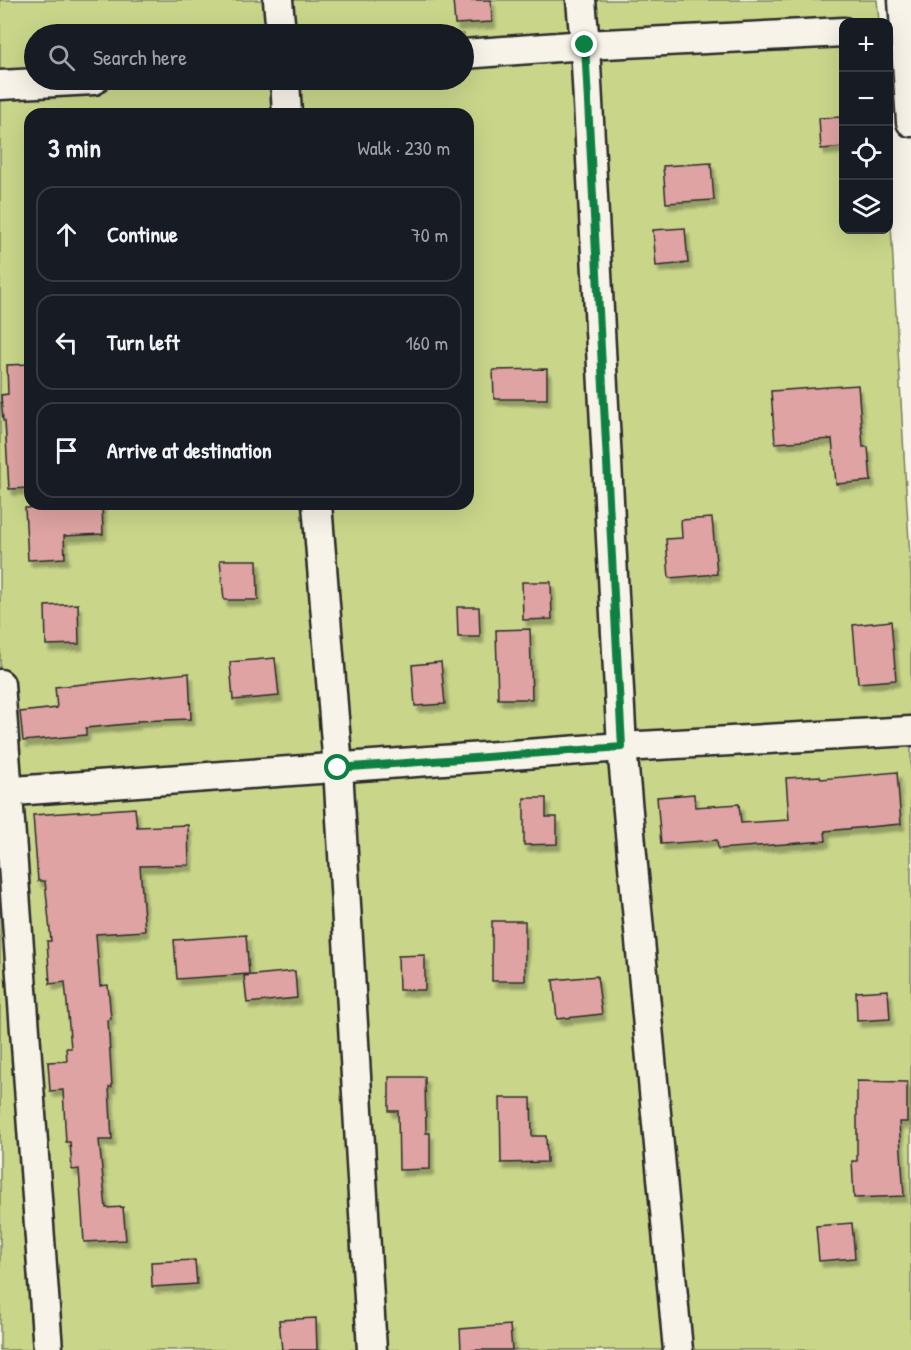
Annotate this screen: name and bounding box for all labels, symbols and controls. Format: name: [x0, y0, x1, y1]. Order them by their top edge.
map controls: [839, 18, 893, 234]
button: +: [839, 18, 893, 72]
search box: [24, 24, 474, 90]
route end: [571, 31, 597, 57]
icon: search: [45, 41, 78, 74]
text: Search here: [93, 42, 187, 72]
button: −: [839, 72, 893, 126]
button: locate: [839, 126, 893, 180]
text: 3 min: [48, 130, 101, 165]
text: Walk · 230 m: [358, 134, 450, 161]
button: layers: [839, 180, 893, 234]
icon: ahead: [50, 218, 83, 251]
text: Continue: [107, 219, 178, 249]
text: 70 m: [411, 221, 448, 248]
icon: left: [50, 326, 83, 359]
text: Turn left: [107, 327, 180, 357]
text: 160 m: [406, 329, 448, 356]
icon: arrive: [50, 434, 83, 467]
text: Arrive at destination: [107, 435, 272, 465]
route start: [324, 754, 350, 780]

